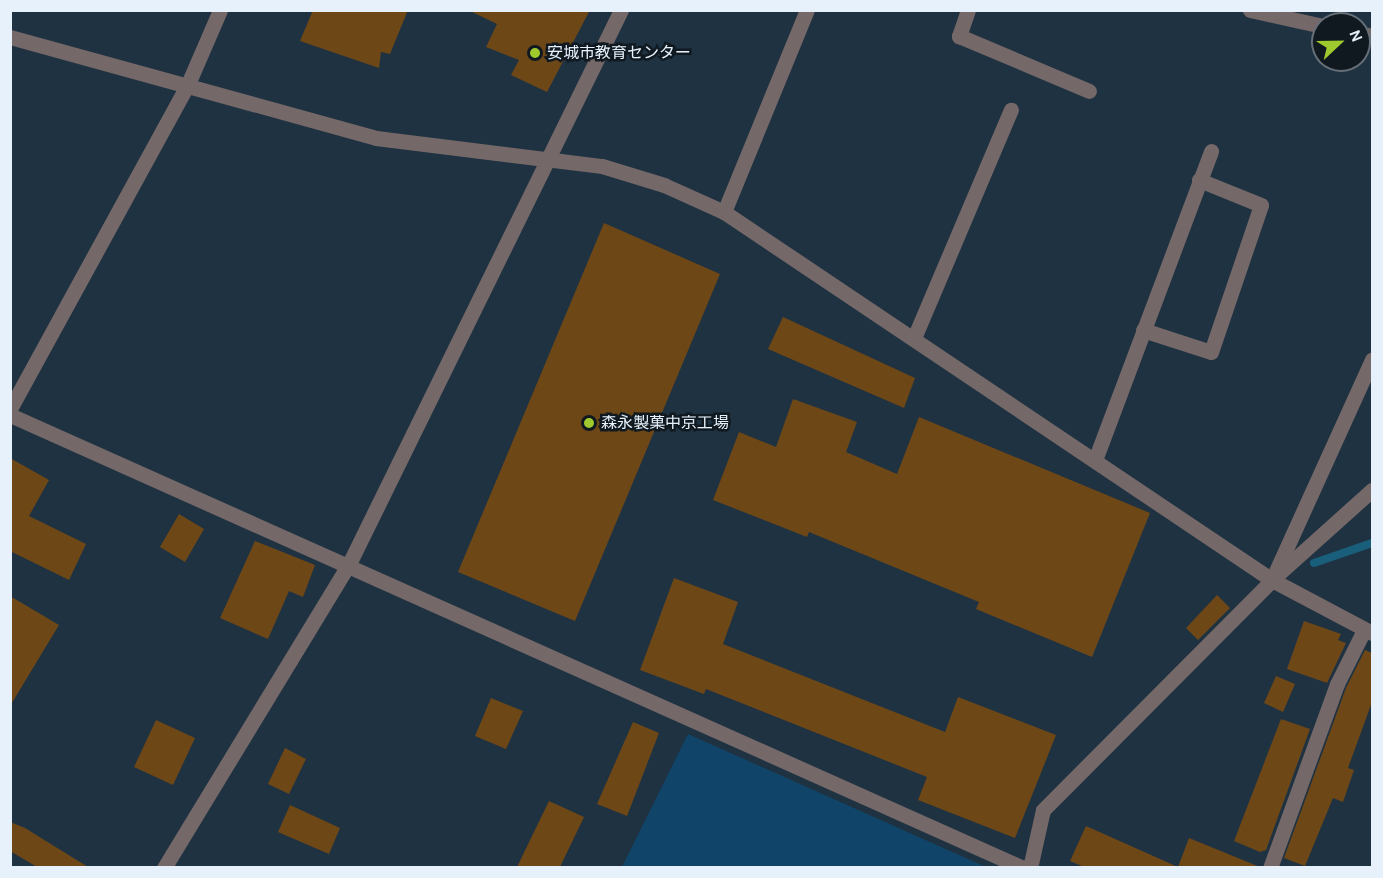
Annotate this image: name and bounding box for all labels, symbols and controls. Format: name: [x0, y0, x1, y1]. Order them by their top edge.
north arrow: [1311, 12, 1371, 72]
text: N: [1345, 27, 1367, 45]
place label: 安城市教育センター: [547, 43, 691, 63]
marker: 安城市教育センター: [528, 46, 542, 60]
place label: 森永製菓中京工場: [601, 413, 729, 433]
marker: 森永製菓中京工場: [582, 416, 596, 430]

